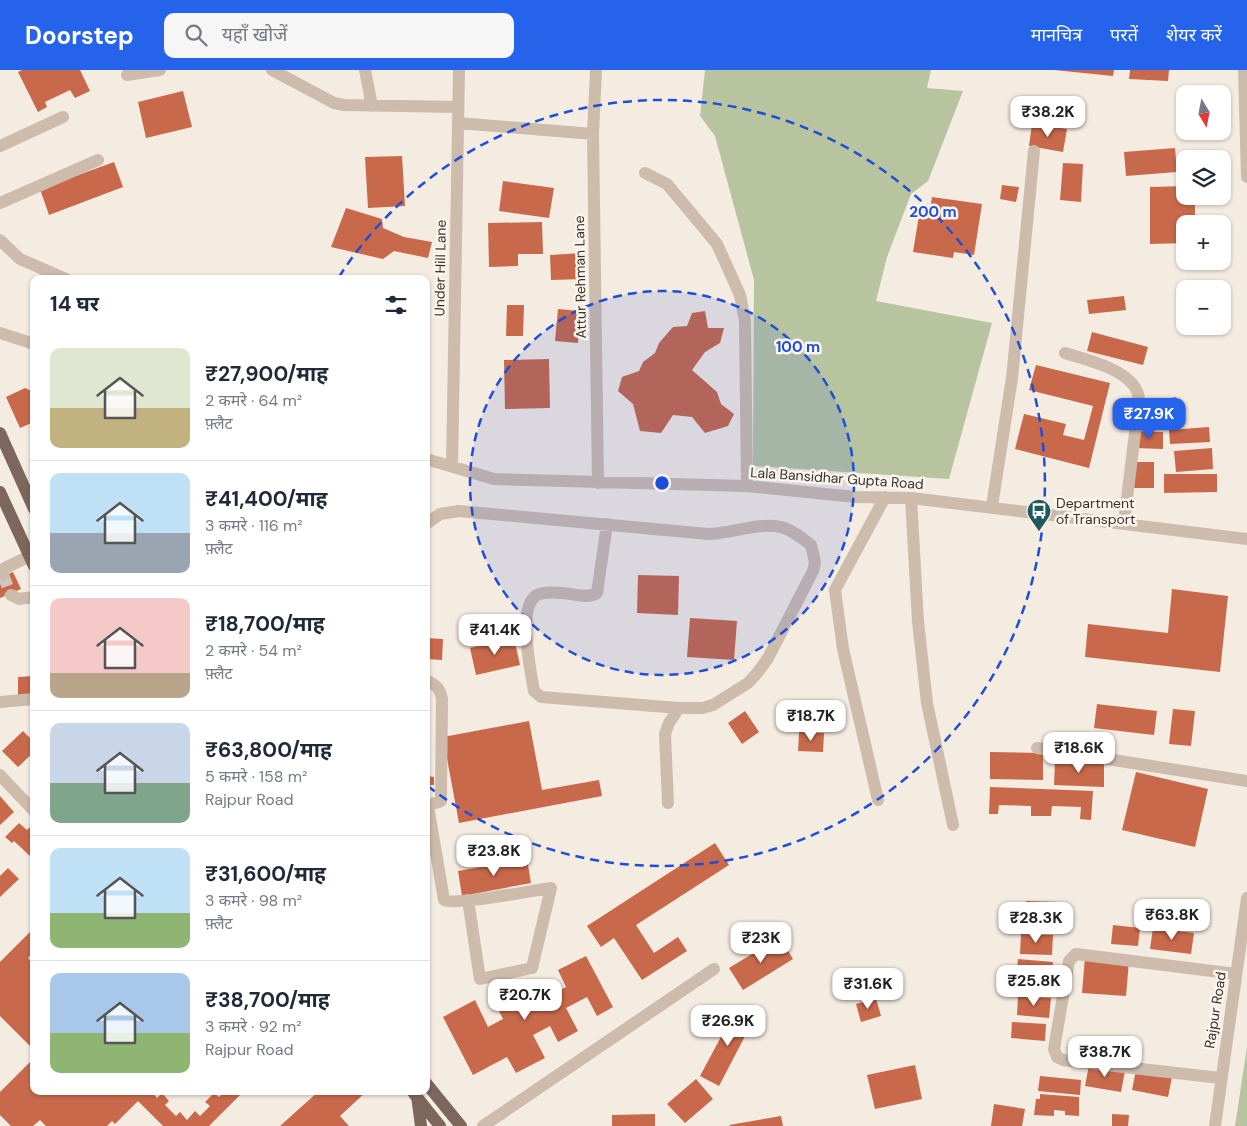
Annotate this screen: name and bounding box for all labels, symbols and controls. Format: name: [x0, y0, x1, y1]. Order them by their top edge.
search box: [164, 13, 514, 58]
text: Doorstep: [25, 20, 134, 51]
icon: search: [182, 21, 210, 49]
text: यहाँ खोजें: [222, 22, 287, 47]
text: मानचित्र: [1031, 23, 1082, 47]
text: परतें: [1110, 23, 1138, 47]
text: शेयर करें: [1166, 23, 1222, 47]
north arrow: [1176, 85, 1231, 140]
map controls: [1176, 85, 1231, 335]
pin: ₹38.2K: [1007, 96, 1089, 138]
text: ₹38.2K: [1021, 101, 1075, 122]
button: layers: [1176, 150, 1231, 205]
text: 200 m: [909, 202, 957, 222]
street label: Attur Rehman Lane: [570, 215, 590, 339]
button: +: [1176, 215, 1231, 270]
street label: Under Hill Lane: [430, 219, 450, 316]
button: −: [1176, 280, 1231, 335]
text: 14 घर: [50, 290, 99, 318]
icon: filters: [382, 291, 410, 319]
text: 100 m: [776, 337, 820, 357]
text: ₹27,900/माह: [205, 360, 328, 388]
icon: home: [90, 368, 150, 428]
text: 2 कमरे · 64 m²: [205, 390, 302, 411]
pin: ₹27.9K: [1108, 398, 1190, 440]
text: ₹27.9K: [1124, 403, 1174, 424]
text: फ़्लैट: [205, 413, 233, 434]
street label: Lala Bansidhar Gupta Road: [750, 463, 924, 493]
centre of rings: [653, 474, 671, 492]
text: ₹41,400/माह: [205, 485, 327, 513]
icon: home: [90, 493, 150, 553]
place label: Department of Transport: [1056, 494, 1135, 528]
bus stop icon: Department of Transport: [1026, 498, 1052, 532]
text: 3 कमरे · 116 m²: [205, 515, 303, 536]
text: फ़्लैट: [205, 538, 233, 559]
text: ₹18,700/माह: [205, 610, 325, 638]
pin: ₹41.4K: [454, 614, 536, 656]
icon: home: [90, 618, 150, 678]
text: ₹41.4K: [470, 619, 520, 640]
text: 2 कमरे · 54 m²: [205, 640, 302, 661]
text: फ़्लैट: [205, 663, 233, 684]
pin: ₹18.7K: [770, 700, 852, 742]
text: ₹18.7K: [787, 705, 835, 726]
pin: ₹18.6K: [1038, 732, 1120, 774]
text: ₹63,800/माह: [205, 736, 332, 764]
text: ₹18.6K: [1054, 737, 1104, 758]
icon: home: [90, 743, 150, 803]
text: 5 कमरे · 158 m²: [205, 766, 307, 787]
text: Rajpur Road: [205, 789, 293, 810]
pin: ₹23.8K: [453, 834, 535, 877]
text: ₹23.8K: [467, 840, 521, 861]
text: ₹31,600/माह: [205, 860, 326, 888]
icon: home: [90, 868, 150, 928]
text: 3 कमरे · 98 m²: [205, 890, 302, 911]
pin: ₹63.8K: [1131, 898, 1213, 941]
pin: ₹28.3K: [995, 902, 1077, 944]
text: ₹63.8K: [1145, 904, 1199, 925]
text: ₹28.3K: [1009, 907, 1063, 928]
text: फ़्लैट: [205, 913, 233, 934]
pin: ₹23K: [731, 922, 791, 964]
text: ₹23K: [741, 927, 781, 948]
pin: ₹25.8K: [993, 964, 1075, 1007]
pin: ₹31.6K: [827, 968, 909, 1010]
text: ₹25.8K: [1007, 970, 1061, 991]
street label: Rajpur Road: [1200, 970, 1230, 1050]
text: ₹31.6K: [843, 973, 893, 994]
pin: ₹20.7K: [484, 978, 566, 1021]
text: ₹20.7K: [499, 984, 551, 1005]
text: ₹38,700/माह: [205, 986, 330, 1014]
icon: home: [90, 993, 150, 1053]
pin: ₹26.9K: [687, 1004, 769, 1047]
text: ₹26.9K: [702, 1010, 754, 1031]
text: 3 कमरे · 92 m²: [205, 1016, 302, 1037]
pin: ₹38.7K: [1064, 1036, 1146, 1078]
text: Rajpur Road: [205, 1039, 293, 1060]
text: ₹38.7K: [1079, 1041, 1131, 1062]

